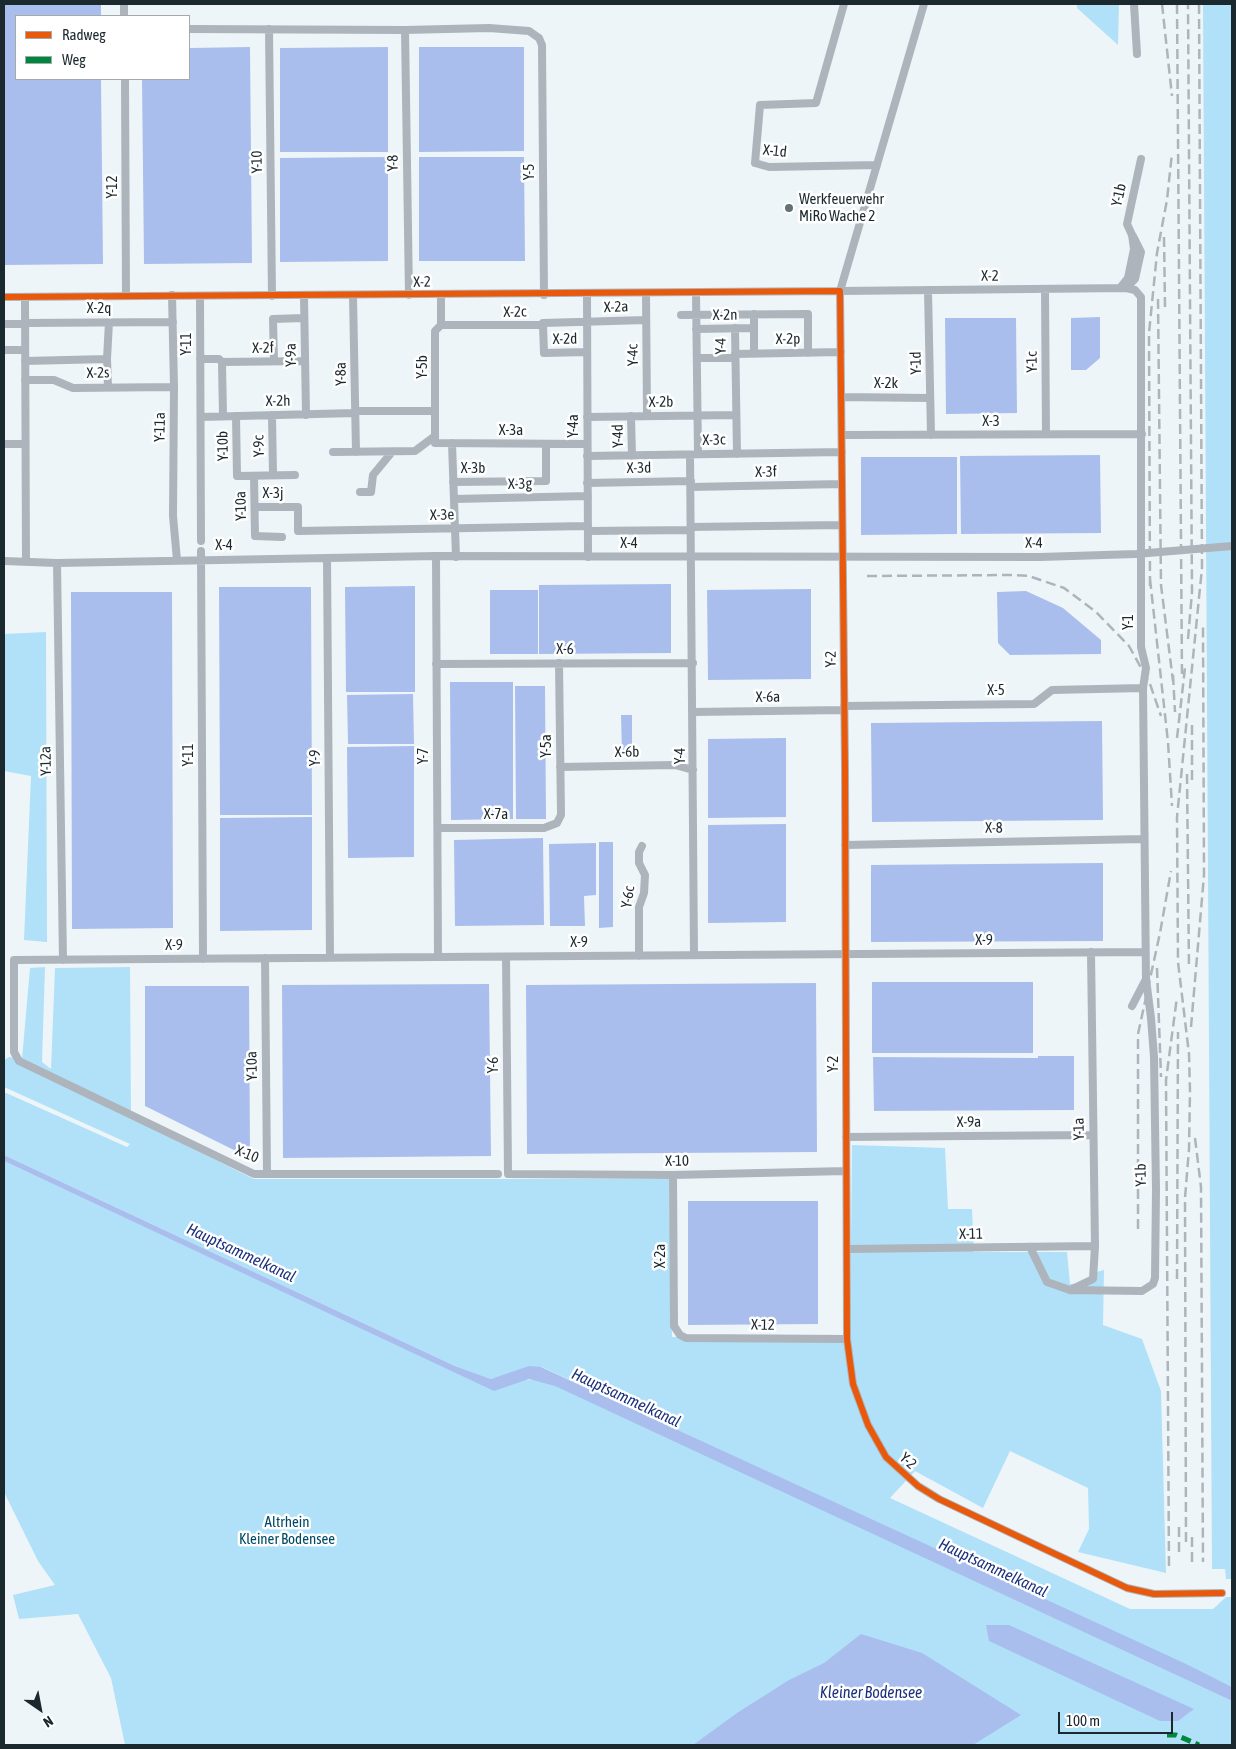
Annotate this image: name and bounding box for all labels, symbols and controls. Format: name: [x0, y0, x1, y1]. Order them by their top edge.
legend: [15, 15, 190, 80]
text: Radweg: [62, 26, 106, 43]
text: Weg: [62, 51, 86, 68]
street label: X-1d: [762, 141, 788, 161]
street label: Y-10: [248, 150, 266, 174]
street label: Y-8: [384, 155, 402, 171]
street label: Y-5: [520, 164, 538, 180]
street label: Y-12: [103, 176, 121, 198]
street label: Y-1b: [1108, 182, 1130, 208]
place label: Werkfeuerwehr MiRo Wache 2: [799, 190, 884, 225]
marker: Werkfeuerwehr MiRo Wache 2: [783, 202, 795, 214]
street label: X-2: [981, 267, 999, 285]
street label: X-2: [413, 273, 431, 291]
street label: X-2a: [603, 298, 629, 316]
street label: X-2q: [87, 299, 111, 317]
street label: X-2c: [503, 303, 527, 321]
street label: X-2n: [712, 306, 738, 324]
street label: X-2d: [553, 330, 577, 348]
street label: X-2p: [776, 330, 800, 348]
street label: Y-11: [177, 333, 195, 355]
street label: Y-4: [712, 338, 730, 354]
street label: X-2f: [252, 339, 274, 357]
street label: Y-9a: [282, 343, 300, 367]
street label: Y-4c: [624, 344, 642, 366]
street label: Y-1d: [907, 351, 925, 375]
street label: Y-1c: [1023, 351, 1041, 373]
street label: Y-5b: [413, 355, 431, 379]
street label: Y-8a: [332, 362, 350, 386]
street label: X-2s: [86, 364, 110, 382]
street label: X-2k: [874, 374, 898, 392]
street label: X-2h: [265, 392, 291, 410]
street label: X-2b: [649, 393, 673, 411]
street label: Y-11a: [151, 412, 169, 442]
street label: X-3: [982, 412, 1000, 430]
street label: Y-4a: [564, 414, 582, 438]
street label: X-3a: [499, 421, 523, 439]
street label: Y-4d: [609, 424, 627, 448]
street label: Y-10b: [214, 431, 232, 461]
street label: X-3c: [702, 431, 726, 449]
street label: Y-9c: [250, 435, 268, 457]
street label: X-3b: [461, 459, 485, 477]
street label: X-3d: [627, 459, 651, 477]
street label: X-3f: [755, 463, 777, 481]
street label: X-3g: [508, 475, 532, 493]
street label: X-3j: [263, 484, 283, 502]
street label: Y-10a: [232, 491, 250, 521]
street label: X-3e: [430, 506, 454, 524]
street label: X-4: [620, 534, 638, 552]
street label: X-4: [1025, 534, 1043, 552]
street label: X-4: [215, 536, 233, 554]
street label: Y-1: [1119, 614, 1137, 630]
street label: X-6: [556, 640, 574, 658]
street label: Y-2: [822, 651, 840, 667]
street label: X-5: [987, 681, 1005, 699]
street label: X-6a: [756, 688, 780, 706]
street label: Y-5a: [537, 734, 555, 758]
street label: X-6b: [615, 743, 639, 761]
street label: Y-11: [179, 744, 197, 766]
street label: Y-12a: [37, 746, 55, 776]
street label: Y-7: [414, 748, 432, 764]
street label: Y-4: [671, 748, 689, 764]
street label: Y-9: [306, 750, 324, 766]
street label: X-7a: [484, 805, 508, 823]
street label: X-8: [985, 819, 1003, 837]
street label: Y-6c: [617, 885, 639, 909]
street label: X-9: [975, 931, 993, 949]
street label: X-9: [570, 933, 588, 951]
street label: X-9: [165, 936, 183, 954]
street label: Y-10a: [243, 1051, 261, 1081]
street label: Y-2: [824, 1056, 842, 1072]
street label: Y-6: [484, 1057, 502, 1073]
street label: X-9a: [957, 1113, 981, 1131]
street label: Y-1a: [1070, 1117, 1088, 1141]
street label: X-10: [233, 1141, 261, 1167]
street label: X-10: [665, 1152, 689, 1170]
street label: Y-1b: [1132, 1163, 1150, 1187]
water label: Hauptsammelkanal: [184, 1219, 298, 1287]
street label: X-11: [959, 1225, 983, 1243]
street label: X-2a: [651, 1244, 669, 1268]
street label: X-12: [751, 1316, 775, 1334]
water label: Hauptsammelkanal: [569, 1364, 683, 1432]
street label: Y-2: [896, 1449, 920, 1473]
park label: Altrhein Kleiner Bodensee: [239, 1513, 335, 1548]
water label: Hauptsammelkanal: [936, 1534, 1050, 1602]
water label: Kleiner Bodensee: [820, 1683, 922, 1703]
north arrow: [15, 1684, 65, 1734]
scale bar: [1061, 1702, 1176, 1734]
text: 100 m: [1066, 1712, 1100, 1729]
text: N: [40, 1713, 56, 1731]

